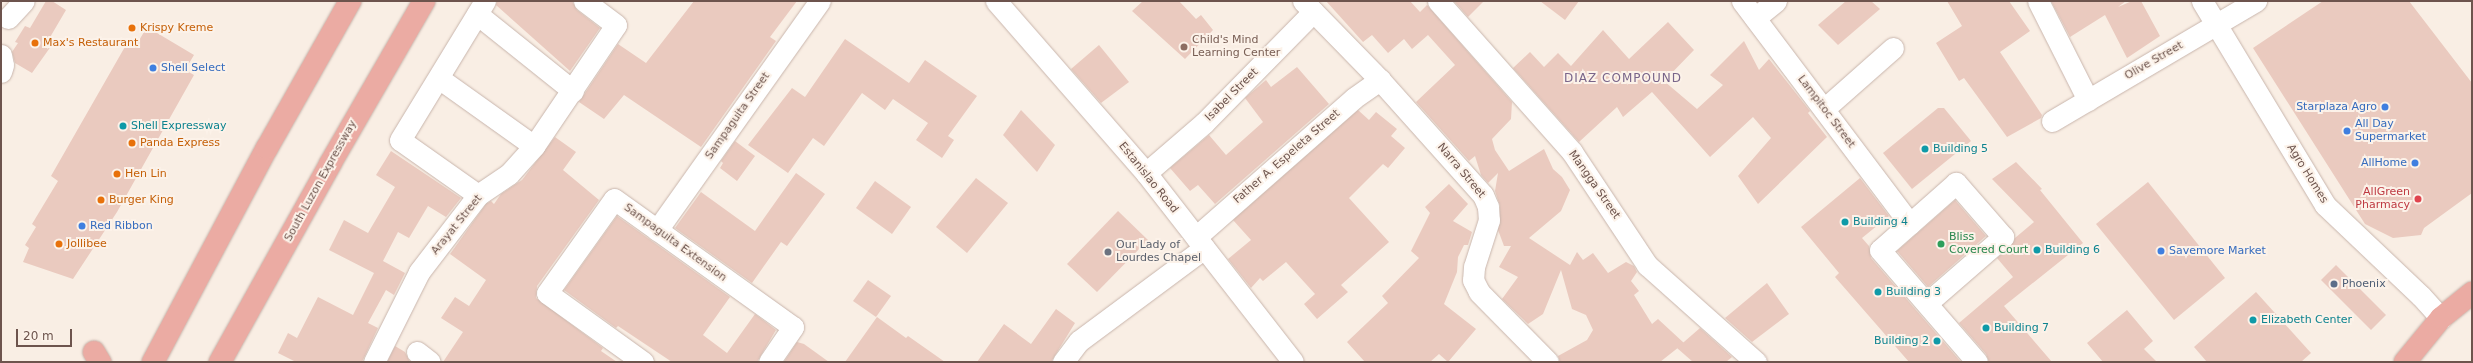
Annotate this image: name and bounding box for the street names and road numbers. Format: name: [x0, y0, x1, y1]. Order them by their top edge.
street label: Olive Street: [2123, 39, 2185, 83]
street label: Isabel Street: [1203, 66, 1261, 124]
street label: Sampaguita Street: [703, 70, 773, 162]
street label: Lampitoc Street: [1794, 73, 1858, 151]
street label: Father A. Espeleta Street: [1231, 107, 1343, 207]
street label: South Luzon Expressway: [282, 118, 360, 244]
street label: Estanislao Road: [1115, 140, 1181, 216]
street label: Narra Street: [1434, 141, 1488, 201]
street label: Agro Homes: [2284, 142, 2330, 206]
street label: Mangga Street: [1565, 148, 1623, 222]
street label: Arayat Street: [429, 192, 485, 258]
street label: Sampaguita Extension: [621, 201, 729, 285]

